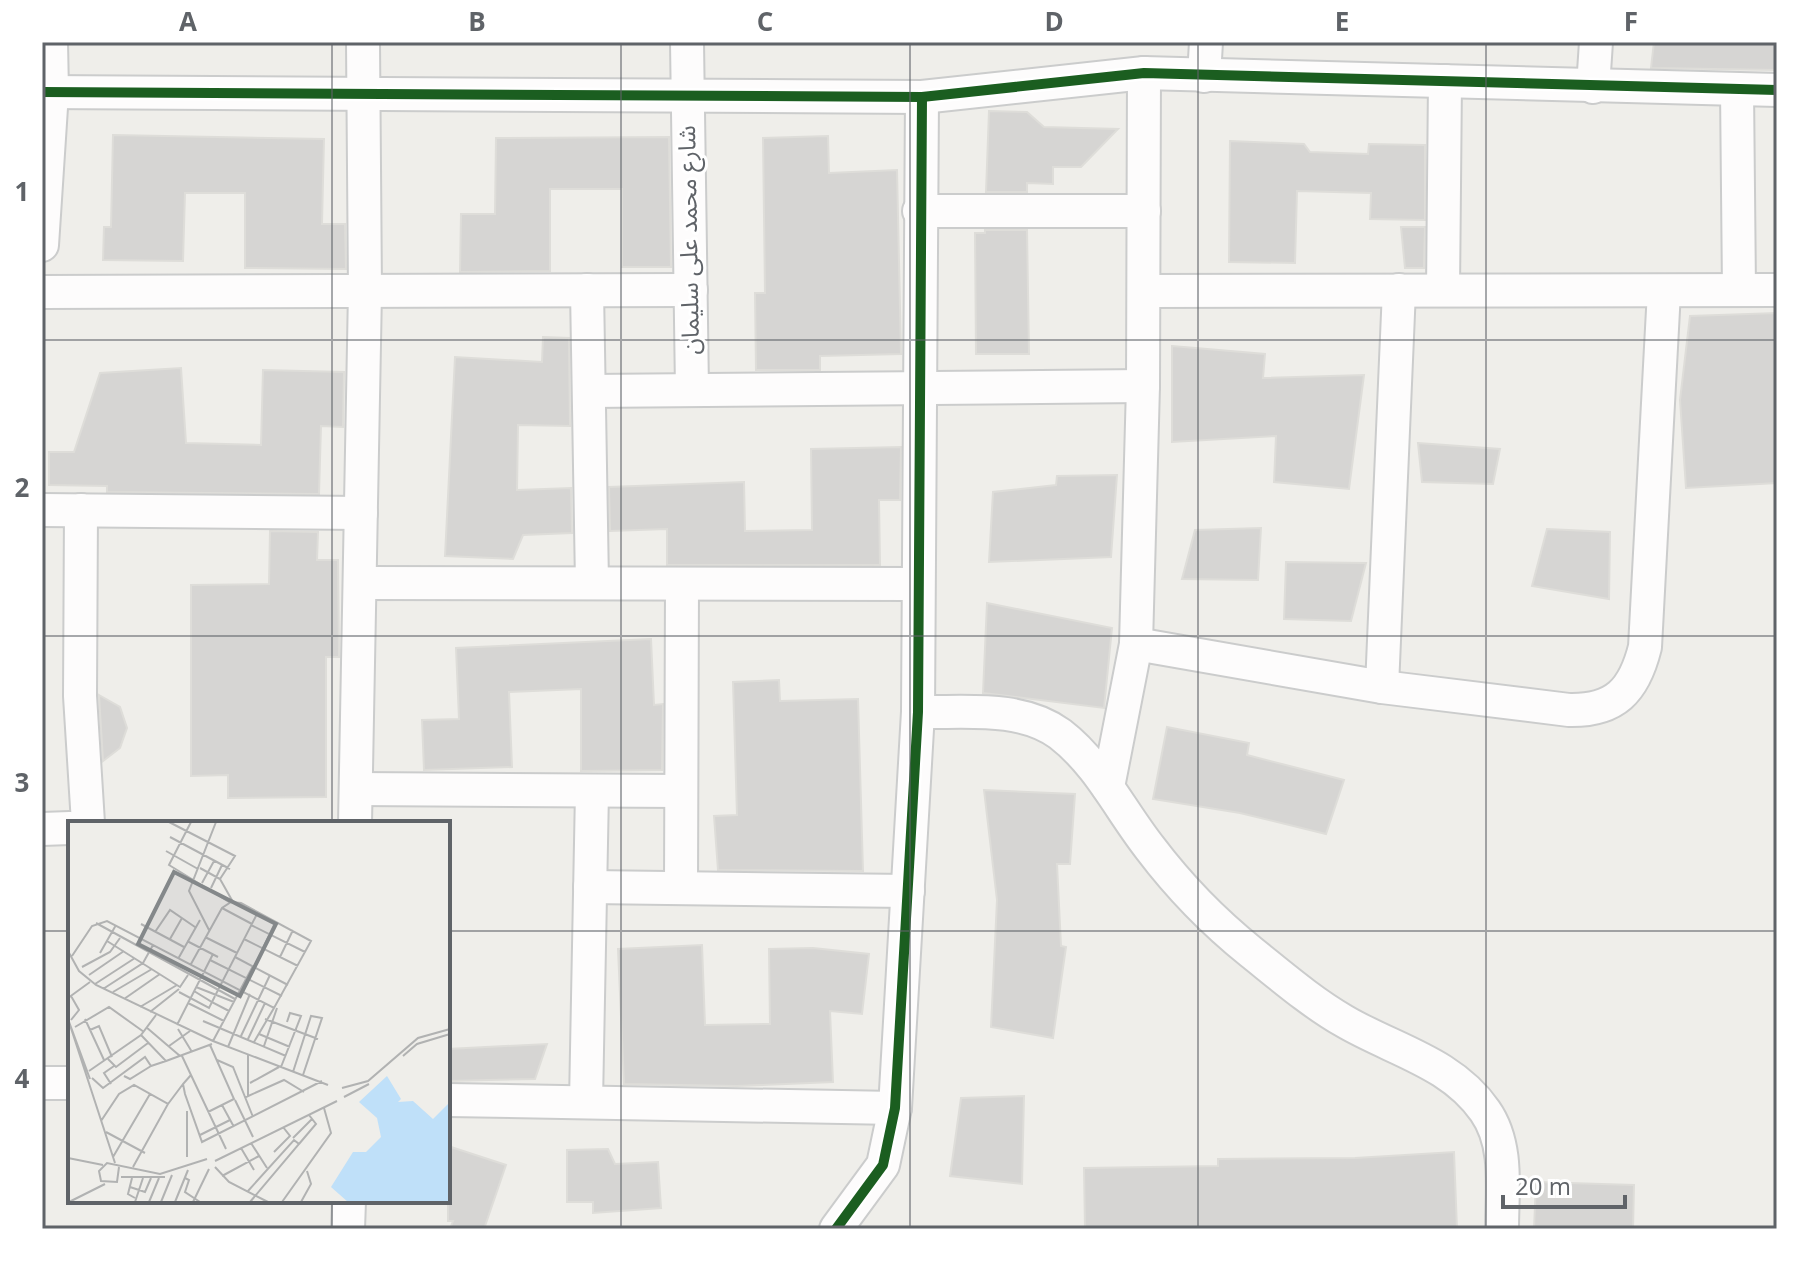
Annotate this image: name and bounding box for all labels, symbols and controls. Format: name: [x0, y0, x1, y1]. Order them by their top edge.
text: A: [179, 3, 197, 39]
text: B: [468, 3, 486, 39]
text: C: [757, 3, 773, 39]
text: D: [1044, 3, 1064, 39]
text: E: [1335, 3, 1349, 39]
text: F: [1624, 3, 1638, 39]
street label: شارع محمد على سليمان: [669, 125, 708, 355]
text: 1: [15, 173, 29, 209]
text: 2: [15, 469, 30, 505]
text: 3: [15, 764, 29, 800]
inset map: [68, 821, 450, 1203]
text: 4: [15, 1060, 30, 1096]
scale bar: [1503, 1159, 1625, 1209]
text: 20 m: [1515, 1169, 1571, 1202]

